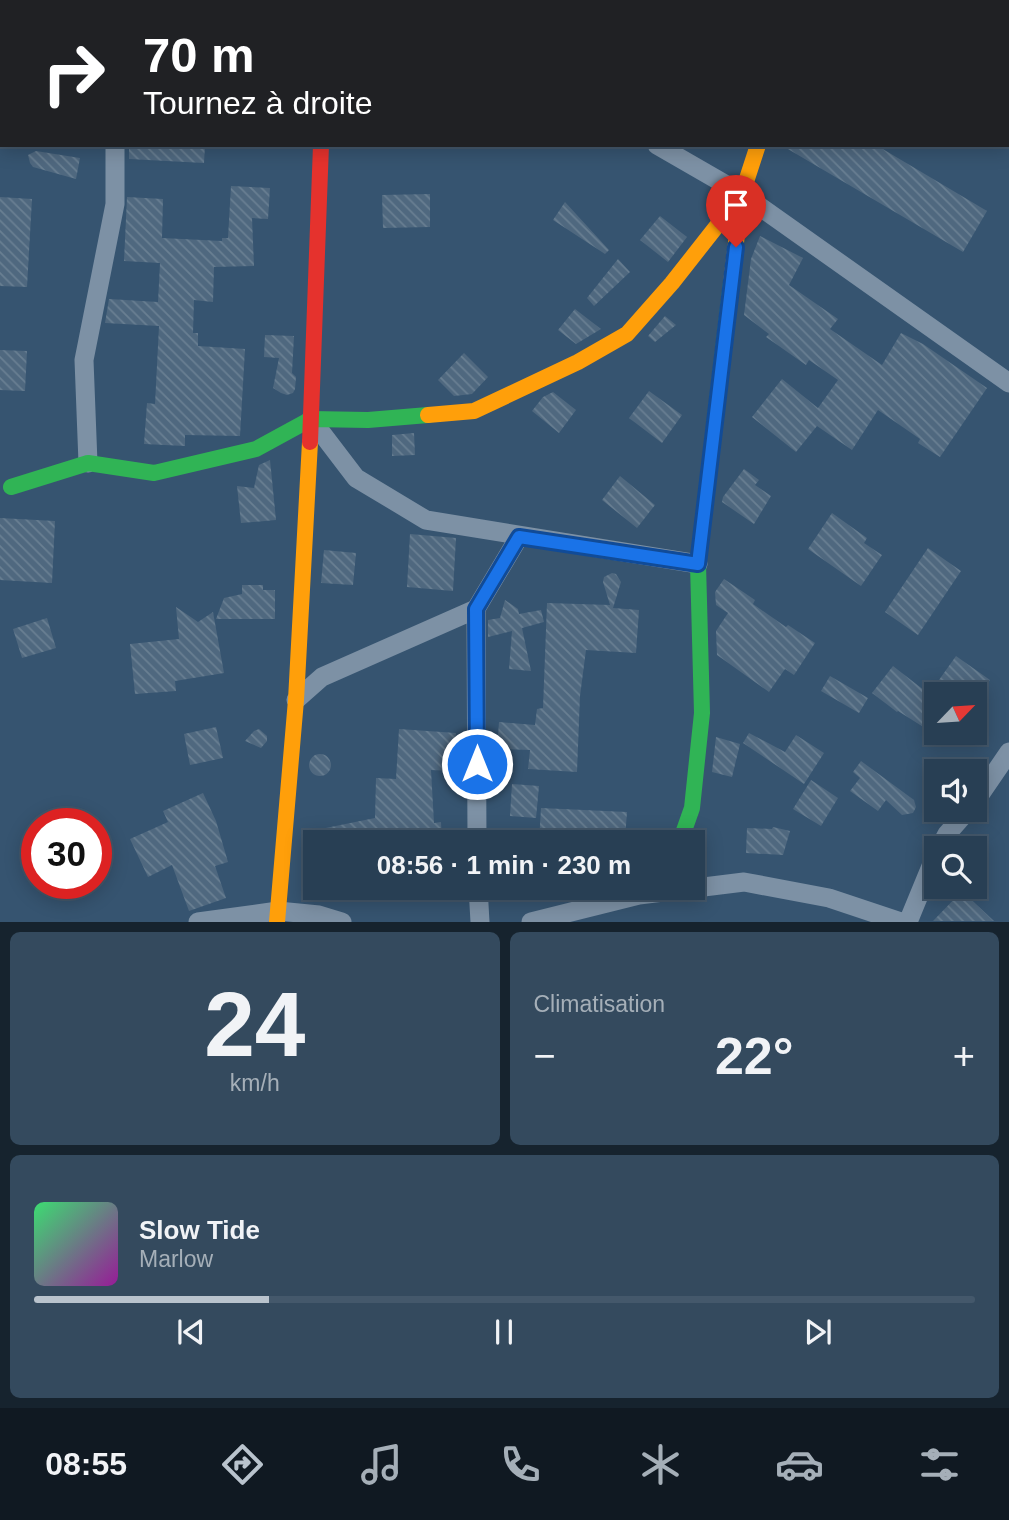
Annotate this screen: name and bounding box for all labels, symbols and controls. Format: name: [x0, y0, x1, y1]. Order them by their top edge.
icon: right: [28, 28, 119, 119]
text: 70 m: [143, 28, 255, 82]
text: Tournez à droite: [143, 85, 372, 121]
pin: [706, 175, 766, 247]
icon: arrive: [717, 186, 755, 224]
north arrow: [924, 682, 987, 746]
map controls: [924, 682, 987, 899]
position arrow: [440, 727, 514, 801]
button: sound: [924, 759, 987, 822]
speed limit sign: 30: [21, 808, 112, 899]
button: search: [924, 836, 987, 899]
text: 08:56 · 1 min · 230 m: [377, 850, 631, 880]
text: 24: [204, 974, 305, 1075]
text: Climatisation: [534, 991, 665, 1017]
text: 22°: [715, 1027, 794, 1085]
text: −: [534, 1035, 556, 1077]
text: +: [953, 1035, 975, 1077]
text: km/h: [230, 1070, 280, 1096]
text: Slow Tide: [139, 1215, 260, 1245]
text: Marlow: [139, 1246, 213, 1272]
icon: previous: [172, 1313, 210, 1351]
icon: pause: [485, 1313, 523, 1351]
icon: next: [799, 1313, 837, 1351]
icon: directions: [218, 1440, 267, 1489]
icon: music: [357, 1440, 406, 1489]
icon: phone: [496, 1440, 545, 1489]
icon: climate: [636, 1440, 685, 1489]
icon: car: [775, 1440, 824, 1489]
icon: filters: [915, 1440, 964, 1489]
text: 08:55: [45, 1446, 127, 1482]

